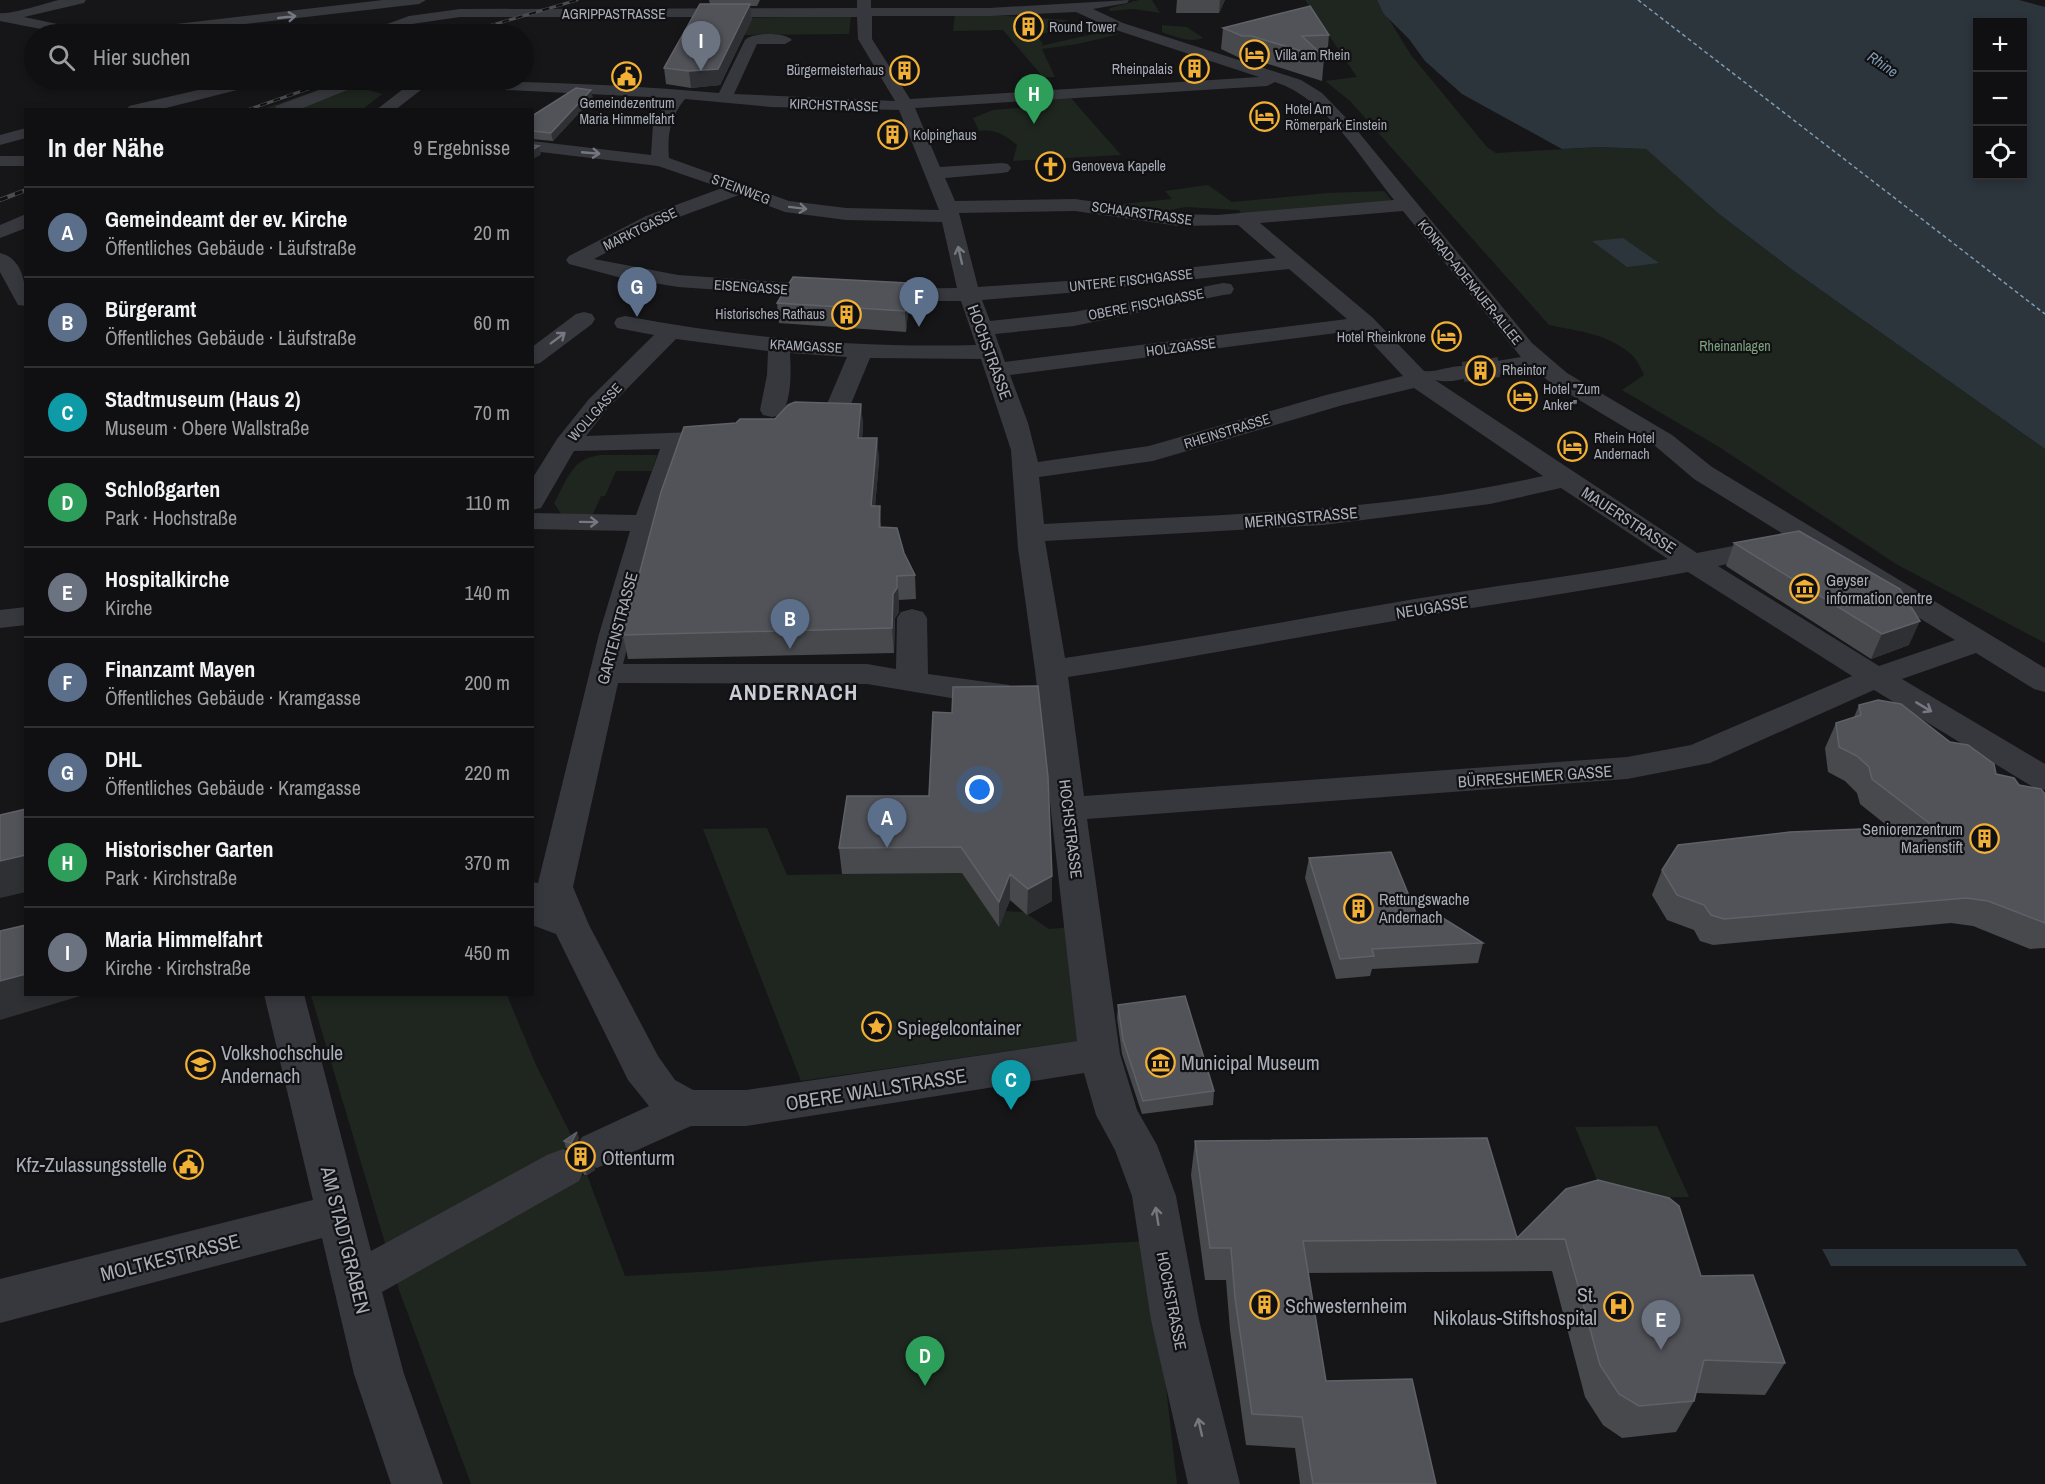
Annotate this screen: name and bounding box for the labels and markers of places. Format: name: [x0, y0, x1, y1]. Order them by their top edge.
building icon: Round Tower: [1012, 11, 1044, 43]
place label: Round Tower: [1049, 18, 1117, 36]
pin: I: [682, 22, 720, 71]
hotel icon: Villa am Rhein: [1238, 39, 1270, 71]
place label: Villa am Rhein: [1275, 46, 1350, 64]
building icon: Rheinpalais: [1178, 53, 1210, 85]
building icon: Bürgermeisterhaus: [889, 54, 921, 86]
public building icon: Gemeindezentrum Maria Himmelfahrt: [611, 60, 643, 92]
place label: Rheinpalais: [1112, 60, 1173, 78]
place label: Bürgermeisterhaus: [786, 61, 884, 79]
pin: H: [1014, 74, 1054, 124]
place label: Gemeindezentrum Maria Himmelfahrt: [579, 94, 675, 128]
place label: Hotel Am Römerpark Einstein: [1285, 100, 1387, 134]
hotel icon: Hotel Am Römerpark Einstein: [1248, 101, 1280, 133]
building icon: Kolpinghaus: [876, 119, 908, 151]
place label: Kolpinghaus: [913, 126, 977, 144]
church icon: Genoveva Kapelle: [1035, 150, 1067, 182]
place label: Genoveva Kapelle: [1072, 157, 1166, 175]
pin: G: [618, 268, 656, 317]
pin: F: [900, 278, 938, 327]
building icon: Historisches Rathaus: [830, 298, 862, 330]
place label: Historisches Rathaus: [715, 305, 825, 323]
hotel icon: Hotel Rheinkrone: [1431, 321, 1463, 353]
place label: Hotel Rheinkrone: [1337, 328, 1426, 346]
building icon: Rheintor: [1465, 354, 1497, 386]
place label: Rheintor: [1502, 361, 1546, 379]
place label: Hotel "Zum Anker": [1542, 380, 1600, 414]
hotel icon: Hotel "Zum Anker": [1506, 381, 1538, 413]
place label: Rhein Hotel Andernach: [1593, 429, 1655, 463]
hotel icon: Rhein Hotel Andernach: [1557, 430, 1589, 462]
place label: Geyser information centre: [1826, 569, 1932, 609]
museum icon: Geyser information centre: [1789, 573, 1821, 605]
pin: B: [770, 600, 810, 649]
pin: A: [868, 798, 906, 848]
place label: Seniorenzentrum Marienstift: [1862, 818, 1963, 858]
building icon: Seniorenzentrum Marienstift: [1968, 822, 2000, 854]
place label: Rettungswache Andernach: [1378, 888, 1469, 928]
building icon: Rettungswache Andernach: [1342, 892, 1374, 924]
place icon: Spiegelcontainer: [860, 1011, 892, 1043]
place label: Spiegelcontainer: [897, 1014, 1022, 1041]
place label: Volkshochschule Andernach: [220, 1039, 343, 1089]
museum icon: Municipal Museum: [1144, 1046, 1176, 1078]
school or university icon: Volkshochschule Andernach: [184, 1048, 216, 1080]
place label: Municipal Museum: [1181, 1049, 1320, 1076]
pin: C: [992, 1060, 1030, 1110]
building icon: Ottenturm: [565, 1141, 597, 1173]
place label: Ottenturm: [602, 1144, 675, 1171]
public building icon: Kfz-Zulassungsstelle: [172, 1148, 204, 1180]
place label: Kfz-Zulassungsstelle: [16, 1151, 167, 1178]
place label: St. Nikolaus-Stiftshospital: [1433, 1281, 1597, 1331]
building icon: Schwesternheim: [1248, 1289, 1280, 1321]
hospital icon: St. Nikolaus-Stiftshospital: [1602, 1290, 1634, 1322]
place label: Schwesternheim: [1285, 1292, 1407, 1319]
pin: E: [1642, 1300, 1680, 1350]
pin: D: [906, 1336, 944, 1386]

